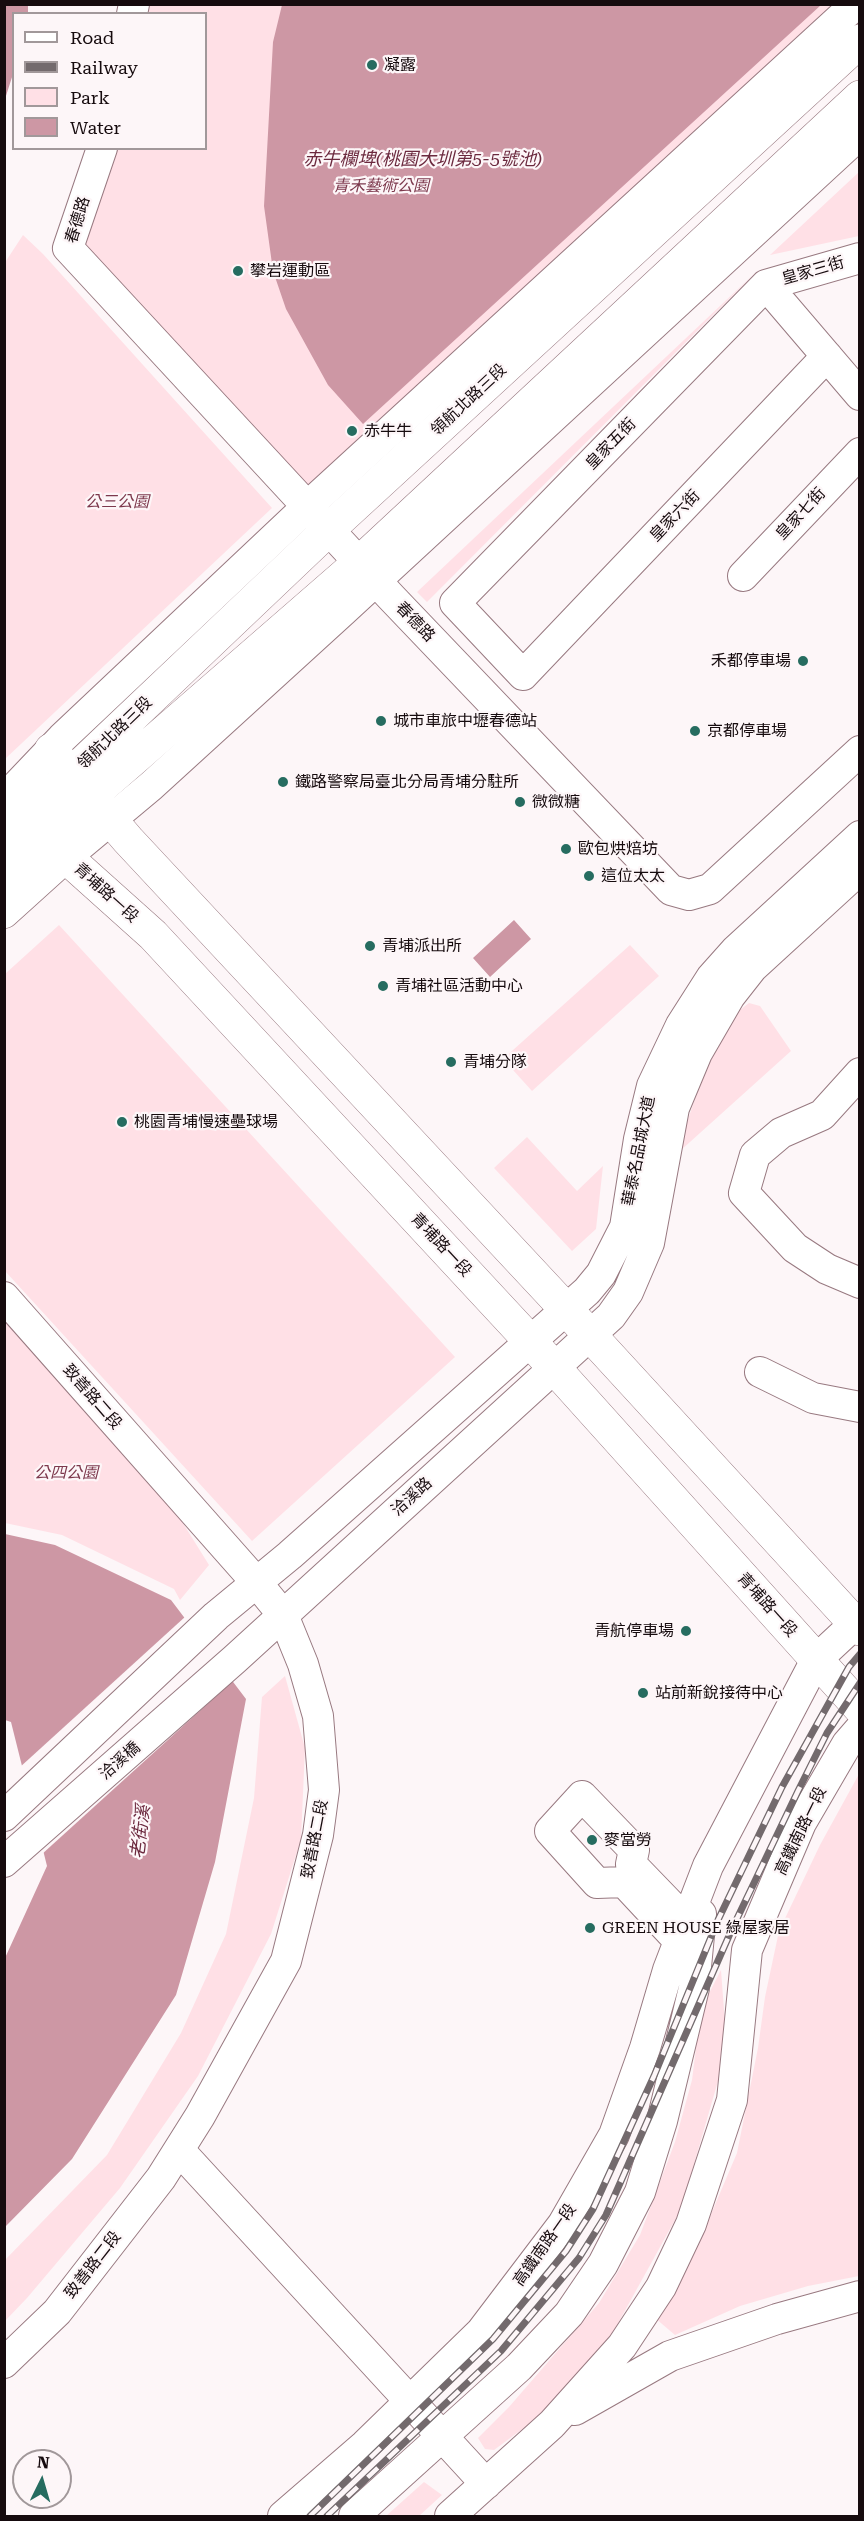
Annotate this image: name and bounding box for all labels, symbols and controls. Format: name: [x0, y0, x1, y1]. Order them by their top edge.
legend: [12, 12, 207, 150]
text: Road: [70, 27, 114, 48]
place label: 凝露: [384, 55, 416, 75]
text: Railway: [70, 57, 138, 78]
marker: 凝露: [365, 58, 379, 72]
text: Park: [70, 87, 110, 108]
text: Water: [70, 117, 121, 138]
water label: 赤牛欄埤(桃園大圳第5-5號池): [303, 149, 543, 171]
park label: 青禾藝術公園: [333, 176, 429, 196]
street label: 春德路: [62, 194, 94, 246]
street label: 皇家三街: [780, 253, 846, 289]
place label: 攀岩運動區: [250, 261, 330, 281]
marker: 攀岩運動區: [231, 264, 245, 278]
street label: 領航北路三段: [427, 360, 511, 440]
street label: 皇家五街: [582, 414, 640, 474]
place label: 赤牛牛: [364, 421, 412, 441]
marker: 赤牛牛: [345, 424, 359, 438]
street label: 皇家七街: [772, 484, 830, 544]
street label: 皇家六街: [646, 486, 704, 546]
park label: 公三公園: [85, 492, 149, 512]
street label: 春德路: [391, 598, 439, 646]
place label: 禾都停車場: [711, 651, 791, 671]
marker: 禾都停車場: [796, 654, 810, 668]
street label: 領航北路三段: [74, 693, 156, 773]
place label: 城市車旅中壢春德站: [393, 711, 537, 731]
marker: 城市車旅中壢春德站: [374, 714, 388, 728]
place label: 京都停車場: [707, 721, 787, 741]
marker: 京都停車場: [688, 724, 702, 738]
place label: 鐵路警察局臺北分局青埔分駐所: [295, 772, 519, 792]
marker: 鐵路警察局臺北分局青埔分駐所: [276, 775, 290, 789]
place label: 微微糖: [532, 792, 580, 812]
marker: 微微糖: [513, 795, 527, 809]
place label: 歐包烘焙坊: [578, 839, 658, 859]
marker: 歐包烘焙坊: [559, 842, 573, 856]
street label: 青埔路一段: [70, 859, 142, 927]
place label: 這位太太: [601, 866, 665, 886]
marker: 這位太太: [582, 869, 596, 883]
place label: 青埔派出所: [382, 936, 462, 956]
marker: 青埔派出所: [363, 939, 377, 953]
place label: 青埔社區活動中心: [395, 976, 523, 996]
marker: 青埔社區活動中心: [376, 979, 390, 993]
place label: 青埔分隊: [463, 1052, 527, 1072]
marker: 青埔分隊: [444, 1055, 458, 1069]
street label: 華泰名品城大道: [619, 1094, 659, 1208]
place label: 桃園青埔慢速壘球場: [134, 1112, 278, 1132]
marker: 桃園青埔慢速壘球場: [115, 1115, 129, 1129]
street label: 青埔路一段: [407, 1209, 475, 1281]
street label: 致善路二段: [59, 1361, 125, 1433]
park label: 公四公園: [34, 1463, 98, 1483]
street label: 洽溪路: [388, 1474, 436, 1520]
street label: 青埔路一段: [733, 1569, 801, 1641]
place label: 青航停車場: [594, 1621, 674, 1641]
marker: 青航停車場: [679, 1624, 693, 1638]
place label: 站前新銳接待中心: [655, 1683, 783, 1703]
marker: 站前新銳接待中心: [636, 1686, 650, 1700]
street label: 洽溪橋: [96, 1738, 144, 1784]
street label: 高鐵南路一段: [771, 1784, 831, 1878]
street label: 致善路二段: [298, 1798, 332, 1880]
water label: 老街溪: [127, 1804, 155, 1860]
place label: 麥當勞: [604, 1830, 652, 1850]
marker: 麥當勞: [585, 1833, 599, 1847]
place label: GREEN HOUSE 綠屋家居: [602, 1918, 790, 1938]
marker: GREEN HOUSE 綠屋家居: [583, 1921, 597, 1935]
street label: 高鐵南路一段: [510, 2200, 580, 2290]
street label: 致善路二段: [61, 2228, 125, 2302]
north arrow: [12, 2449, 72, 2509]
text: N: [36, 2453, 50, 2473]

